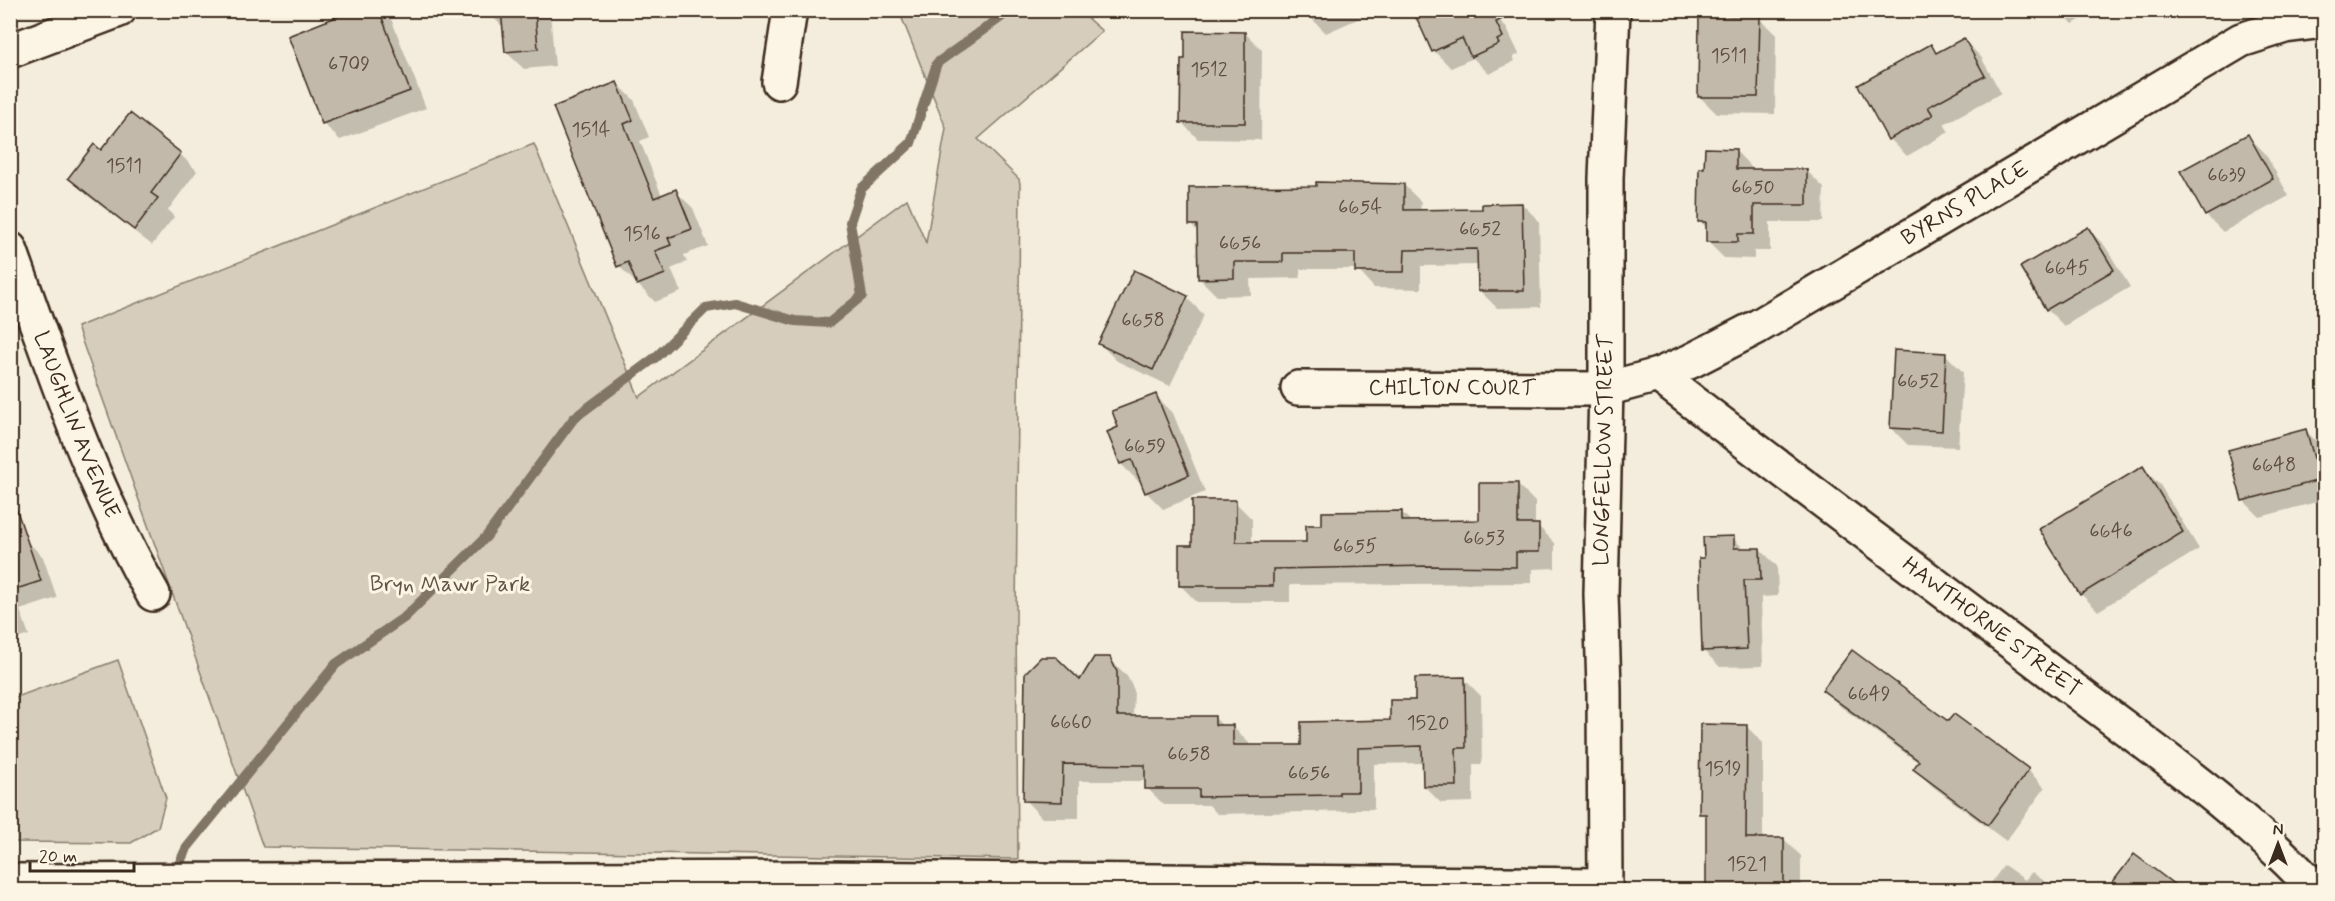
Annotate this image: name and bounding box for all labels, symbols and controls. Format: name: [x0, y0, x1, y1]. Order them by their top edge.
house number: 1511: [1711, 43, 1747, 70]
house number: 6709: [328, 51, 370, 78]
house number: 1512: [1190, 57, 1228, 84]
house number: 1514: [571, 117, 611, 144]
house number: 1511: [106, 153, 142, 180]
street label: BYRNS PLACE: [1896, 155, 2034, 252]
house number: 6639: [2207, 162, 2247, 189]
house number: 6650: [1731, 174, 1775, 201]
house number: 6654: [1338, 194, 1382, 221]
house number: 6652: [1459, 216, 1501, 243]
house number: 1516: [623, 221, 661, 248]
house number: 6656: [1219, 230, 1261, 257]
house number: 6645: [2044, 255, 2090, 282]
house number: 6658: [1121, 307, 1165, 334]
street label: LAUGHLIN AVENUE: [27, 328, 126, 523]
street label: LONGFELLOW STREET: [1588, 333, 1620, 566]
house number: 6652: [1897, 368, 1939, 395]
street label: CHILTON COURT: [1368, 374, 1537, 403]
house number: 6659: [1124, 433, 1166, 460]
house number: 6648: [2252, 452, 2296, 479]
house number: 6646: [2089, 518, 2133, 545]
house number: 6653: [1463, 525, 1505, 552]
house number: 6655: [1333, 533, 1377, 560]
street label: HAWTHORNE STREET: [1896, 551, 2086, 704]
park label: Bryn Mawr Park: [370, 571, 530, 599]
house number: 6649: [1848, 681, 1891, 708]
house number: 6660: [1050, 709, 1092, 736]
house number: 1520: [1407, 710, 1449, 737]
house number: 6658: [1167, 741, 1211, 768]
house number: 1519: [1704, 756, 1742, 783]
house number: 6656: [1288, 760, 1330, 787]
north arrow: [2248, 814, 2308, 874]
text: N: [2273, 820, 2283, 841]
scale bar: [30, 835, 134, 873]
text: 20 m: [39, 845, 77, 869]
house number: 1521: [1727, 851, 1767, 878]

